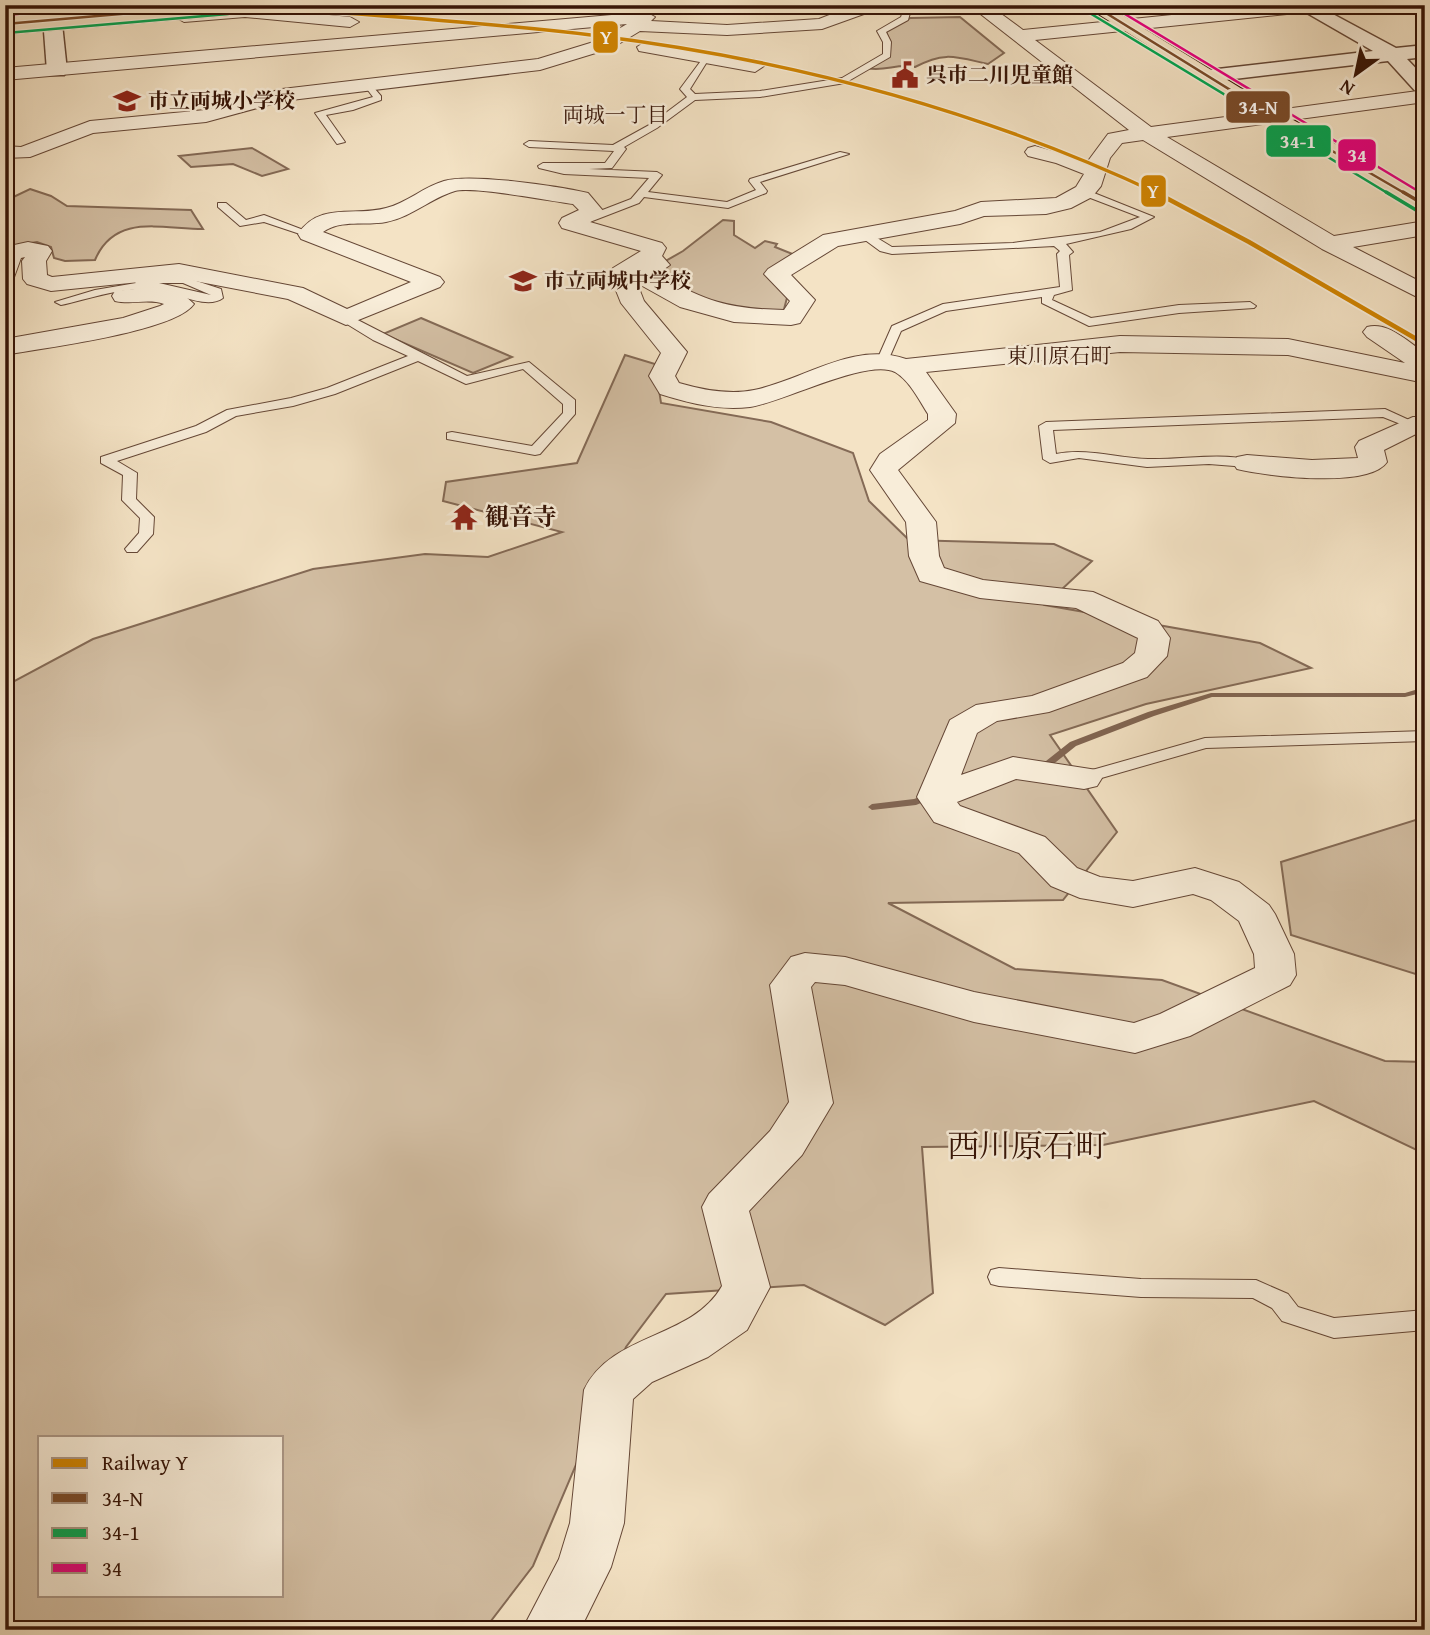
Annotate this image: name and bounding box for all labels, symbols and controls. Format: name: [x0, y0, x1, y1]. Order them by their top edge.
line badge: Y: [592, 20, 619, 54]
text: Y: [600, 23, 612, 51]
north arrow: [1322, 38, 1392, 108]
place label: 呉市二川児童館: [926, 59, 1073, 90]
public building icon: 呉市二川児童館: [890, 60, 920, 90]
text: N: [1334, 73, 1360, 103]
place label: 市立両城小学校: [148, 85, 295, 116]
school or university icon: 市立両城小学校: [112, 86, 142, 116]
line badge: 34-N: [1225, 90, 1291, 124]
text: 34-N: [1238, 93, 1278, 121]
district label: 両城一丁目: [563, 99, 668, 130]
line badge: 34-1: [1265, 124, 1332, 158]
text: 34-1: [1280, 127, 1316, 155]
line badge: 34: [1337, 138, 1377, 172]
text: 34: [1347, 141, 1367, 169]
line badge: Y: [1140, 174, 1167, 208]
text: Y: [1147, 177, 1159, 205]
place label: 市立両城中学校: [544, 265, 691, 296]
school or university icon: 市立両城中学校: [508, 266, 538, 296]
district label: 東川原石町: [1007, 340, 1112, 371]
place label: 観音寺: [485, 499, 557, 534]
temple icon: 観音寺: [449, 502, 479, 532]
district label: 西川原石町: [947, 1122, 1107, 1169]
legend: [38, 1436, 284, 1596]
text: Railway Y: [102, 1447, 188, 1478]
text: 34-N: [102, 1483, 143, 1514]
text: 34-1: [102, 1517, 140, 1548]
text: 34: [102, 1553, 122, 1584]

